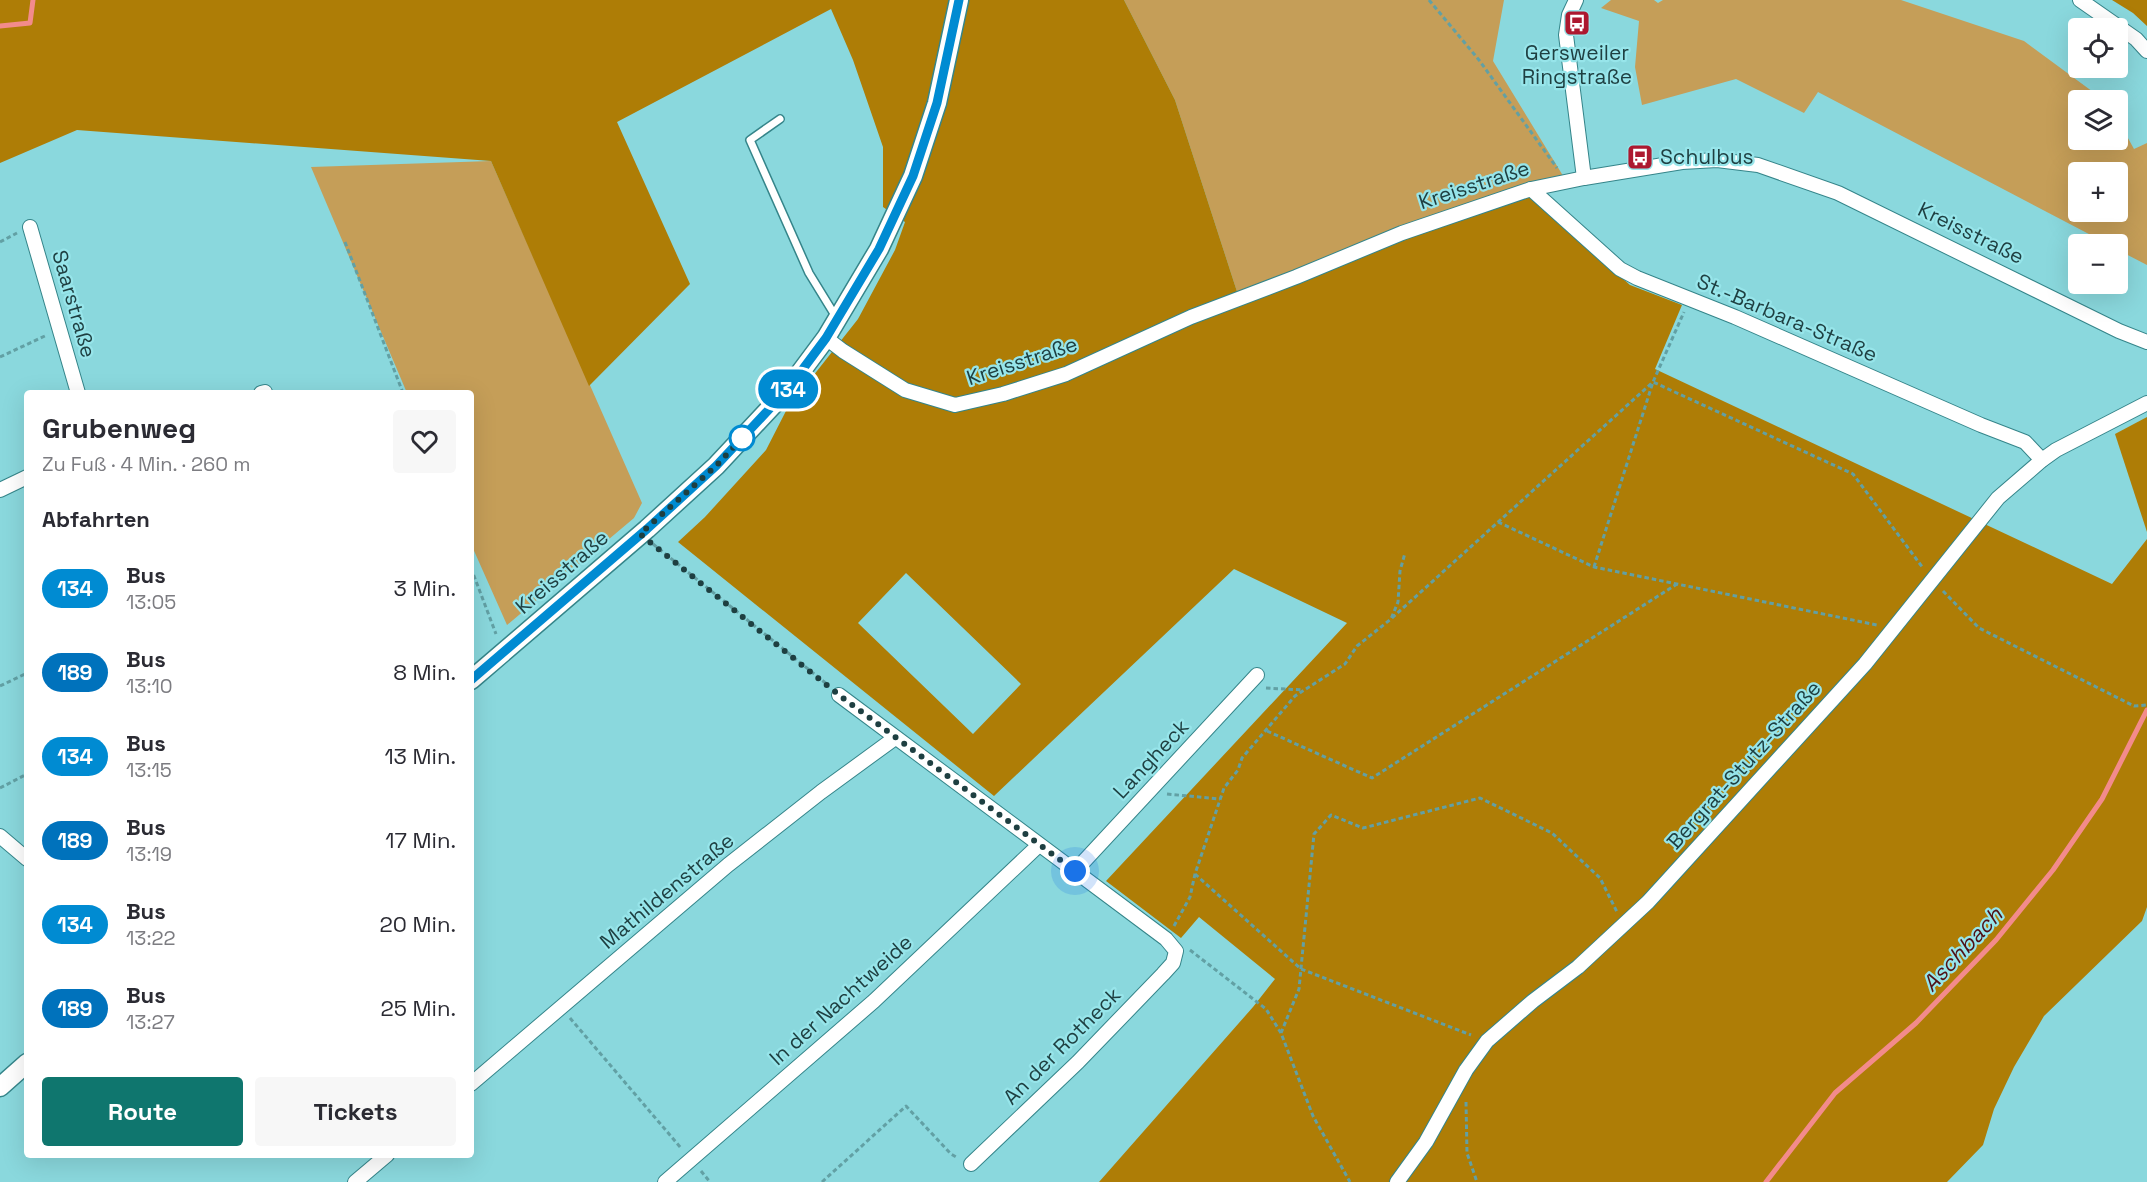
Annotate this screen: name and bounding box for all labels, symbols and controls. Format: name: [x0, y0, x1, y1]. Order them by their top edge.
bus stop icon: Gersweiler Ringstraße: [1562, 8, 1592, 38]
map controls: [2068, 18, 2128, 294]
button: locate: [2068, 18, 2128, 78]
place label: Gersweiler Ringstraße: [1522, 39, 1632, 90]
button: layers: [2068, 90, 2128, 150]
bus stop icon: Schulbus: [1625, 142, 1655, 172]
place label: Schulbus: [1660, 143, 1754, 170]
street label: Kreisstraße: [1415, 154, 1533, 215]
button: +: [2068, 162, 2128, 222]
street label: Kreisstraße: [1914, 195, 2029, 270]
button: −: [2068, 234, 2128, 294]
street label: Saarstraße: [46, 247, 103, 361]
street label: St.-Barbara-Straße: [1693, 267, 1882, 368]
street label: Kreisstraße: [963, 330, 1081, 391]
line badge: 134: [754, 370, 822, 408]
text: 134: [770, 376, 806, 403]
text: Grubenweg: [42, 410, 196, 446]
button: heart: [393, 410, 456, 473]
unlabelled marker: [729, 425, 755, 451]
text: Zu Fuß · 4 Min. · 260 m: [42, 451, 250, 477]
text: Abfahrten: [42, 505, 150, 533]
street label: Kreisstraße: [510, 524, 614, 619]
text: Bus: [126, 561, 166, 589]
text: 3 Min.: [394, 574, 456, 602]
text: 134: [57, 575, 93, 602]
text: 13:05: [126, 589, 176, 615]
text: Bus: [126, 645, 166, 673]
text: 8 Min.: [393, 658, 456, 686]
text: 189: [57, 659, 93, 686]
text: 13:10: [126, 673, 173, 699]
street label: Bergrat-Stutz-Straße: [1661, 675, 1827, 855]
street label: Langheck: [1107, 713, 1194, 804]
text: Bus: [126, 729, 166, 757]
text: 13 Min.: [384, 742, 456, 770]
text: 134: [57, 743, 93, 770]
text: 13:15: [126, 757, 172, 783]
text: Bus: [126, 813, 166, 841]
text: 17 Min.: [385, 826, 456, 854]
text: 189: [57, 827, 93, 854]
street label: Mathildenstraße: [594, 827, 739, 955]
text: 13:19: [126, 841, 172, 867]
your location: [1060, 856, 1090, 886]
text: Bus: [126, 897, 166, 925]
water label: Aschbach: [1916, 901, 2008, 997]
text: 20 Min.: [380, 910, 456, 938]
text: 134: [57, 911, 93, 938]
text: 13:22: [126, 925, 176, 951]
street label: In der Nachtweide: [764, 928, 918, 1071]
text: Bus: [126, 981, 166, 1009]
street label: An der Rotheck: [997, 981, 1126, 1110]
text: 25 Min.: [380, 994, 456, 1022]
text: 189: [57, 995, 93, 1022]
text: 13:27: [126, 1009, 175, 1035]
button: Route: [42, 1077, 243, 1146]
button: Tickets: [255, 1077, 456, 1146]

